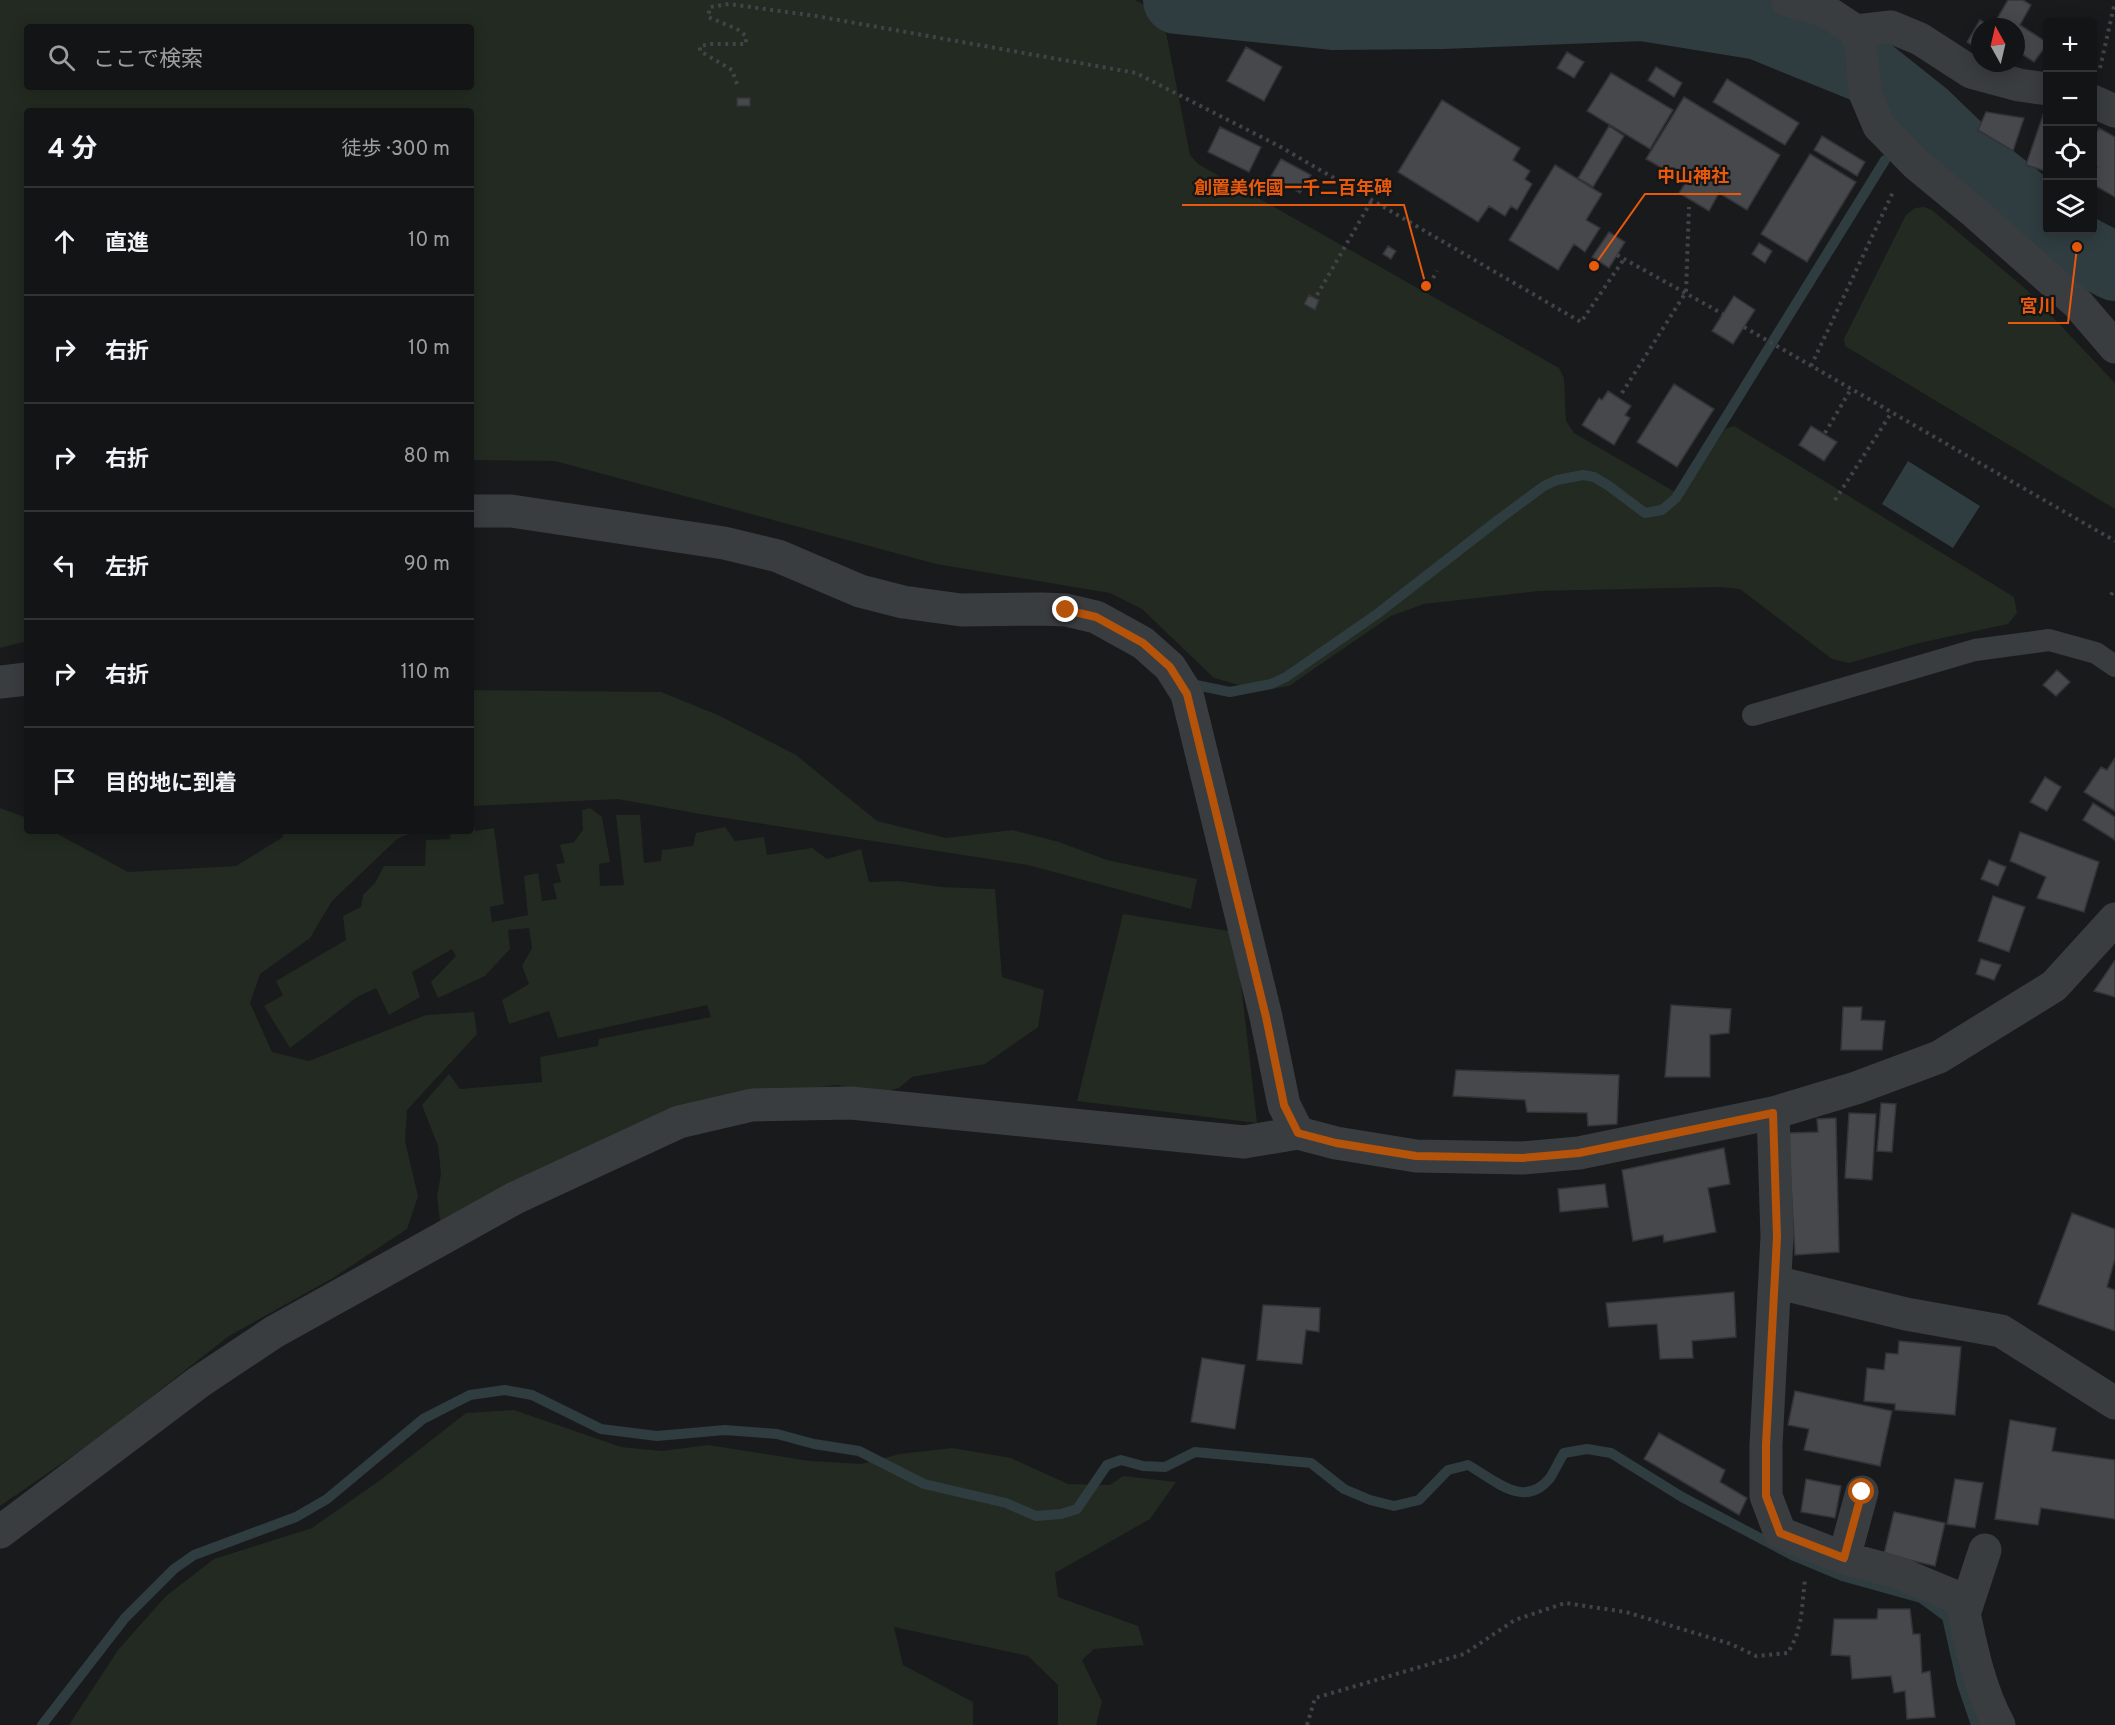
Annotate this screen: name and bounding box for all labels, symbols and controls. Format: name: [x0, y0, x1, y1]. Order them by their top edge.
north arrow: [1971, 18, 2025, 72]
map controls: [2043, 18, 2097, 234]
button: +: [2043, 18, 2097, 72]
search box: [24, 24, 474, 90]
icon: search: [45, 41, 78, 74]
text: ここで検索: [93, 47, 203, 74]
button: −: [2043, 72, 2097, 126]
button: locate: [2043, 126, 2097, 180]
text: 4 分: [48, 134, 97, 167]
text: 徒歩 · 300 m: [342, 137, 450, 163]
callout: 中山神社: [1645, 158, 1741, 194]
text: 中山神社: [1657, 166, 1729, 189]
callout: 創置美作國一千二百年碑: [1182, 169, 1404, 205]
text: 創置美作國一千二百年碑: [1194, 178, 1392, 201]
button: layers: [2043, 180, 2097, 234]
icon: ahead: [48, 225, 81, 258]
text: 10 m: [408, 228, 450, 254]
text: 直進: [105, 231, 149, 258]
callout: 宮川: [2008, 287, 2068, 323]
text: 宮川: [2020, 296, 2056, 319]
icon: right: [48, 333, 81, 366]
text: 10 m: [408, 336, 450, 362]
text: 右折: [105, 339, 149, 366]
icon: right: [48, 441, 81, 474]
text: 80 m: [404, 444, 450, 470]
text: 右折: [105, 447, 149, 474]
icon: left: [48, 549, 81, 582]
text: 90 m: [404, 552, 450, 578]
text: 左折: [105, 555, 149, 582]
route end: [1052, 596, 1078, 622]
icon: right: [48, 657, 81, 690]
text: 110 m: [401, 660, 450, 686]
text: 右折: [105, 663, 149, 690]
icon: arrive: [48, 765, 81, 798]
text: 目的地に到着: [105, 771, 237, 798]
route start: [1848, 1478, 1874, 1504]

